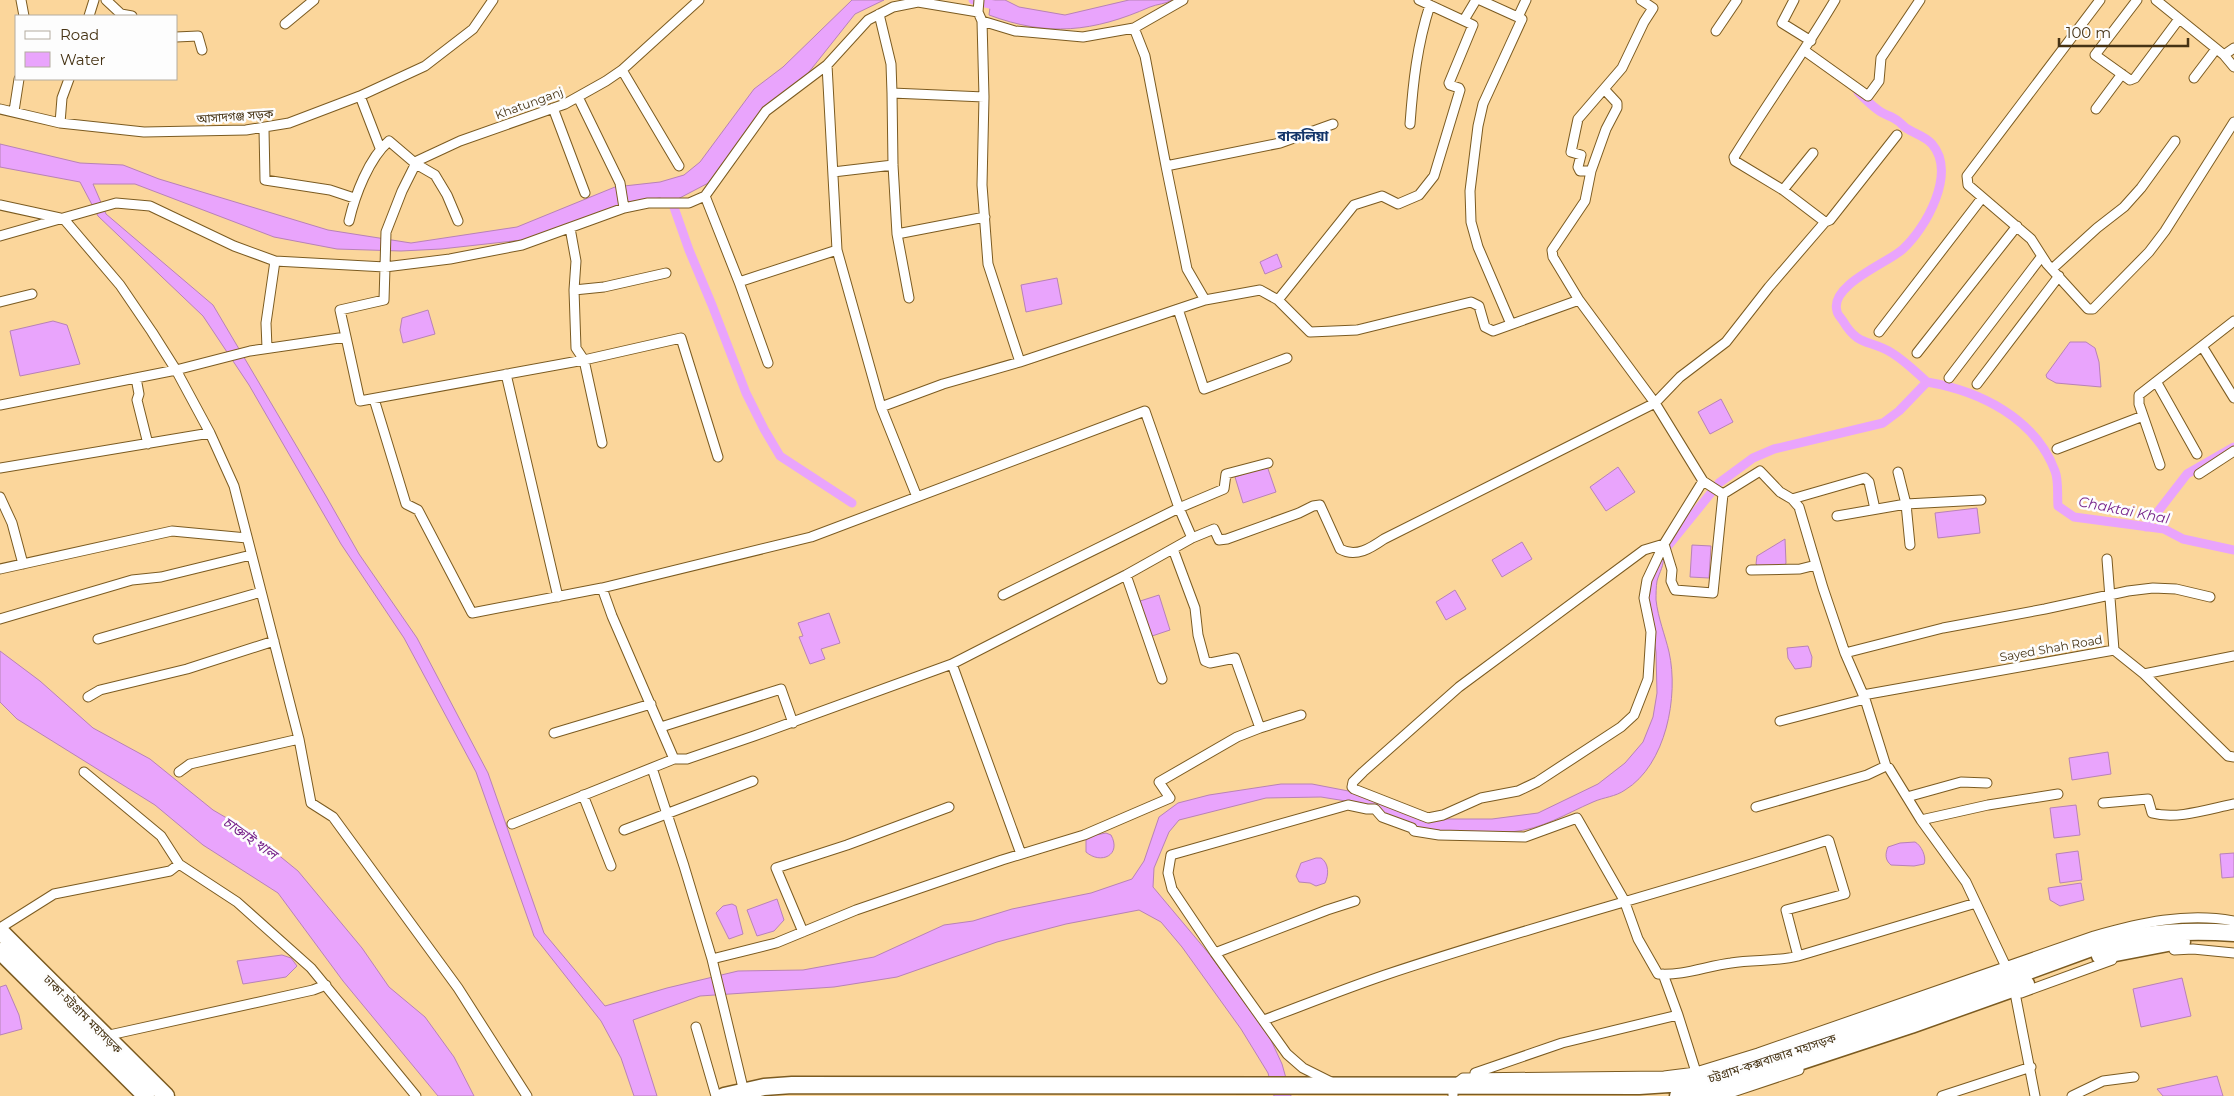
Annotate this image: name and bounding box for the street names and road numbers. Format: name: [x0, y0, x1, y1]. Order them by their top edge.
street label: Khatunganj: [493, 84, 565, 122]
street label: আসাদগঞ্জ সড়ক: [195, 106, 274, 126]
street label: Sayed Shah Road: [1998, 632, 2104, 664]
street label: ঢাকা-চট্টগ্রাম মহাসড়ক: [40, 971, 126, 1057]
street label: চট্টগ্রাম-কক্সবাজার মহাসড়ক: [1705, 1030, 1838, 1086]

